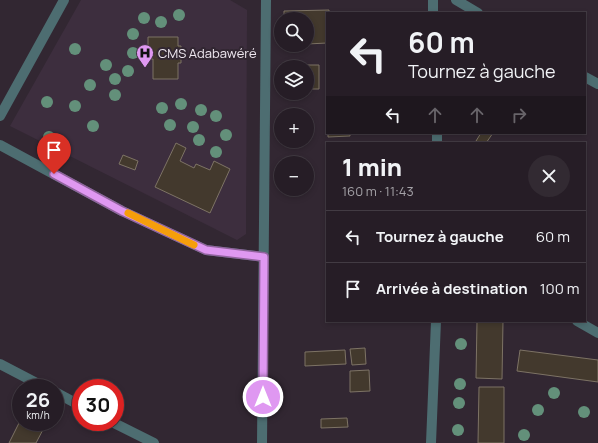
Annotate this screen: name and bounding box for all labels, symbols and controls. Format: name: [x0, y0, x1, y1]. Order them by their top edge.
map controls: [274, 12, 314, 196]
button: search: [274, 12, 314, 52]
text: 60 m: [408, 23, 475, 61]
icon: left: [342, 28, 394, 80]
hospital icon: CMS Adabawéré: [135, 43, 155, 68]
place label: CMS Adabawéré: [158, 44, 257, 62]
text: Tournez à gauche: [408, 59, 556, 83]
button: layers: [274, 60, 314, 100]
icon: left: [382, 104, 404, 126]
icon: ahead: [424, 104, 446, 126]
icon: ahead: [466, 104, 488, 126]
icon: right: [508, 104, 530, 126]
button: +: [274, 108, 314, 148]
pin: [37, 133, 71, 174]
icon: arrive: [43, 139, 65, 161]
text: 1 min: [342, 150, 402, 183]
button: close: [528, 155, 570, 197]
button: −: [274, 156, 314, 196]
text: 160 m · 11:43: [342, 182, 414, 200]
icon: left: [342, 226, 364, 248]
text: Tournez à gauche: [376, 226, 504, 247]
text: 60 m: [536, 226, 570, 247]
icon: arrive: [342, 278, 364, 300]
text: Arrivée à destination: [376, 278, 528, 299]
text: 100 m: [540, 278, 580, 299]
position arrow: [242, 376, 284, 418]
speed limit sign: 30: [72, 379, 124, 431]
text: 26: [26, 386, 50, 413]
text: km/h: [26, 408, 50, 422]

